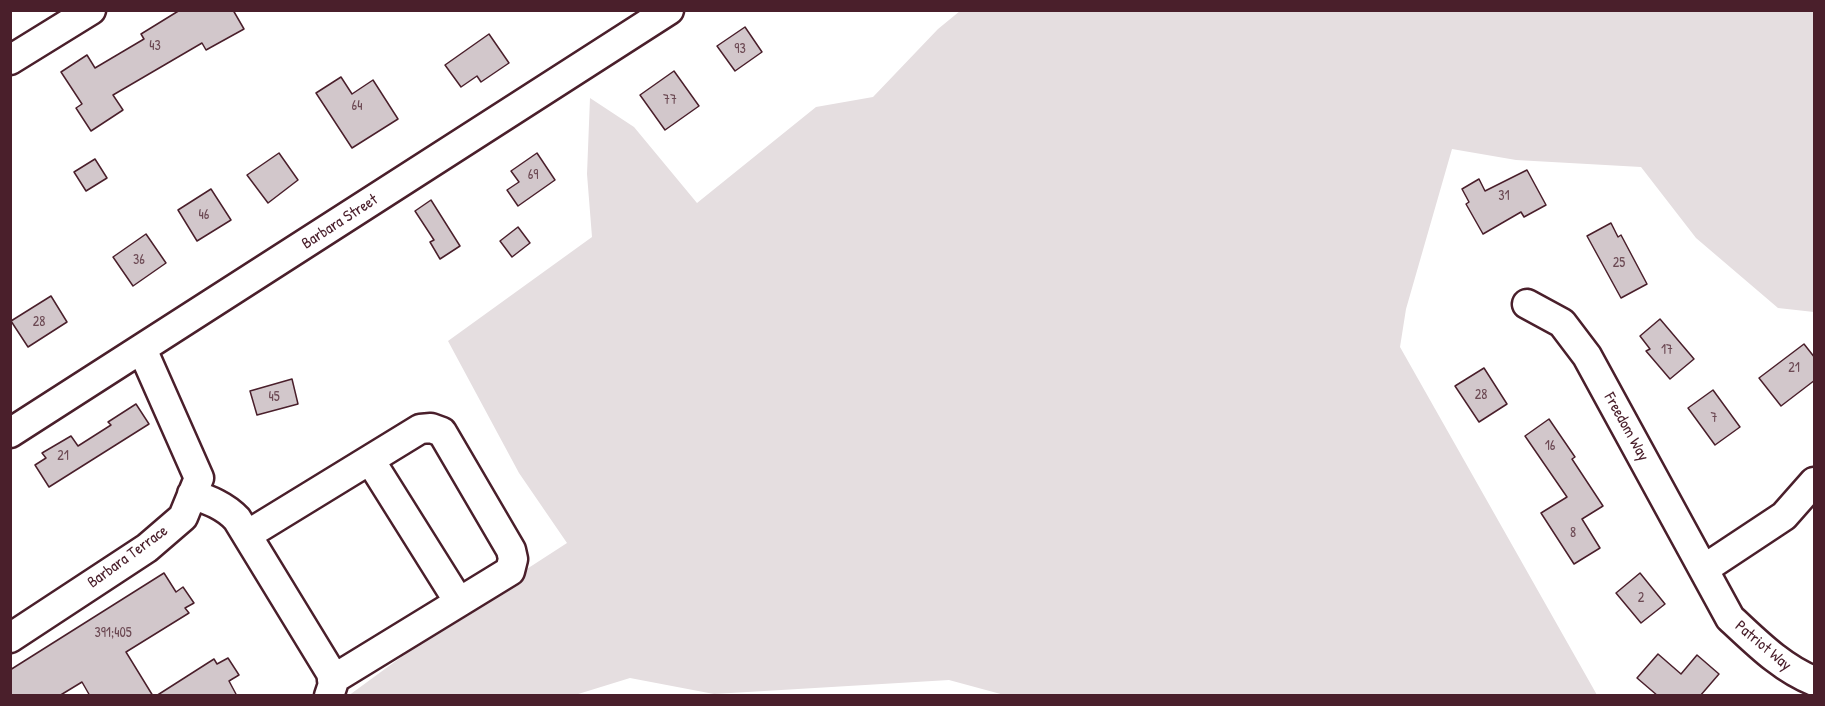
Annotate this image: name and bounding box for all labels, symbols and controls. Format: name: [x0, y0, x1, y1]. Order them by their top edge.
house number: 43: [149, 38, 161, 54]
house number: 93: [734, 41, 746, 57]
house number: 77: [663, 92, 677, 108]
house number: 64: [352, 98, 362, 114]
house number: 69: [528, 167, 538, 183]
house number: 31: [1498, 188, 1510, 204]
street label: Barbara Street: [298, 190, 382, 254]
house number: 46: [199, 207, 209, 223]
house number: 36: [133, 252, 145, 268]
house number: 25: [1613, 255, 1625, 271]
house number: 28: [33, 314, 45, 330]
house number: 17: [1661, 342, 1673, 358]
house number: 21: [1788, 360, 1800, 376]
house number: 28: [1475, 387, 1487, 403]
house number: 45: [268, 389, 280, 405]
street label: Freedom Way: [1599, 390, 1653, 464]
house number: 7: [1711, 410, 1717, 426]
house number: 16: [1545, 438, 1555, 454]
house number: 21: [57, 448, 69, 464]
street label: Barbara Terrace: [84, 521, 172, 593]
house number: 8: [1570, 525, 1576, 541]
house number: 2: [1638, 590, 1644, 606]
street label: Patriot Way: [1731, 617, 1795, 675]
house number: 391;405: [94, 625, 132, 641]

